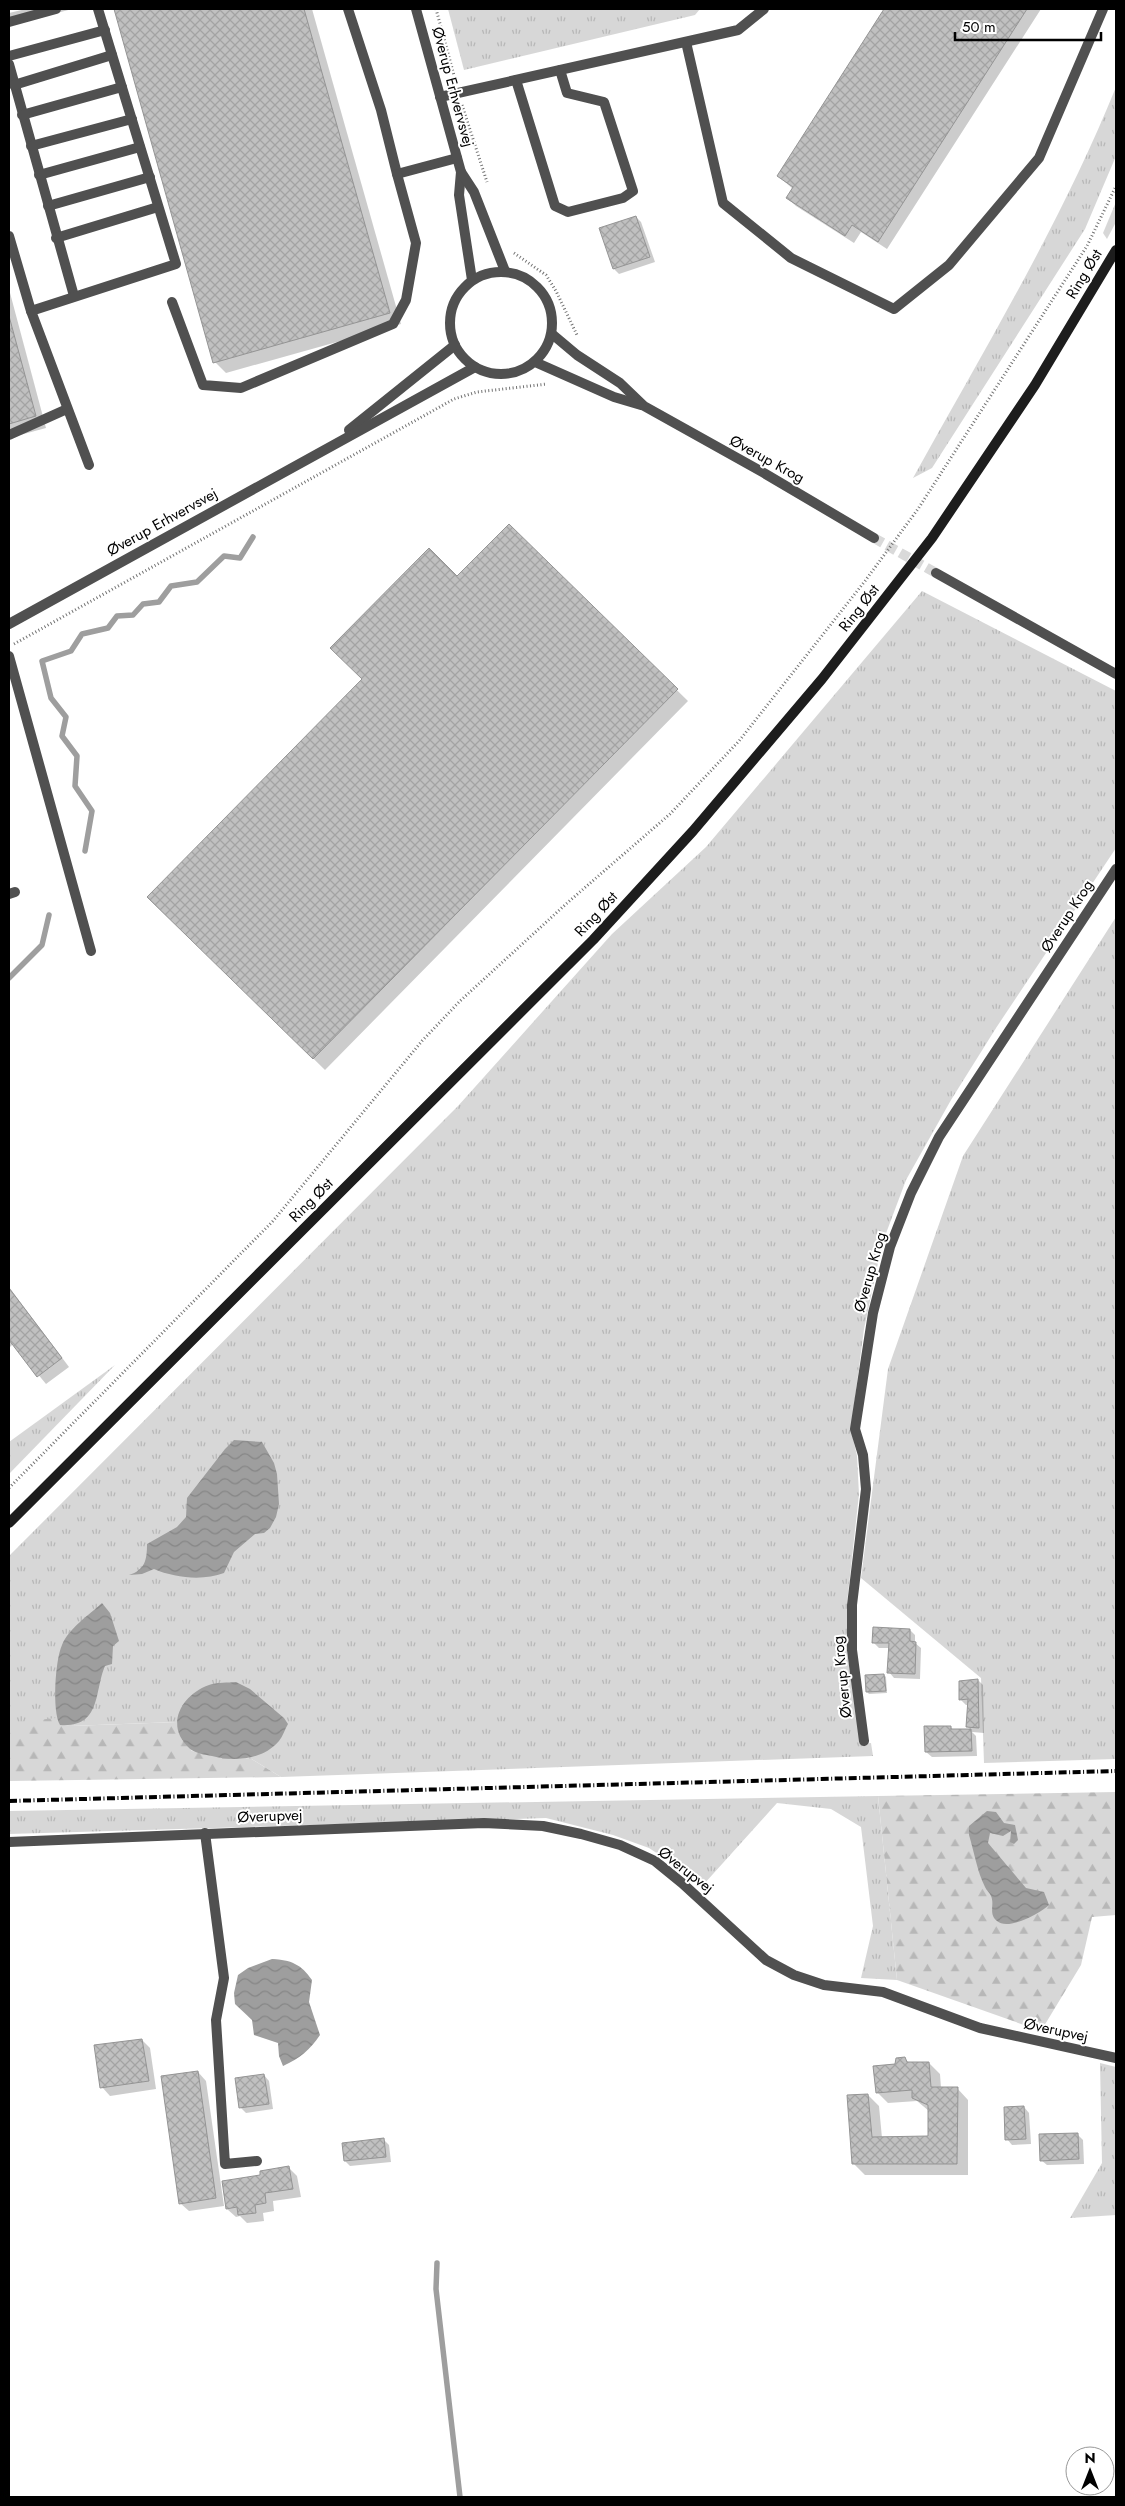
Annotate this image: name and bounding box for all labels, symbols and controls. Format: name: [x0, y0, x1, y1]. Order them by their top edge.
scale bar: [955, 10, 1101, 42]
text: 50 m: [962, 16, 996, 38]
street label: Øverup Erhvervsvej: [426, 24, 480, 150]
street label: Ring Øst: [1060, 245, 1108, 303]
street label: Øverup Krog: [726, 429, 808, 489]
street label: Øverup Erhvervsvej: [103, 482, 221, 562]
street label: Ring Øst: [833, 579, 885, 636]
street label: Øverup Krog: [1035, 875, 1099, 957]
street label: Ring Øst: [569, 886, 623, 942]
street label: Ring Øst: [284, 1173, 338, 1227]
street label: Øverup Krog: [848, 1229, 892, 1315]
street label: Øverup Krog: [827, 1635, 857, 1719]
street label: Øverupvej: [237, 1804, 303, 1828]
street label: Øverupvej: [653, 1841, 719, 1899]
street label: Øverupvej: [1022, 2012, 1090, 2048]
north arrow: [1065, 2446, 1115, 2496]
text: N: [1084, 2448, 1096, 2468]

